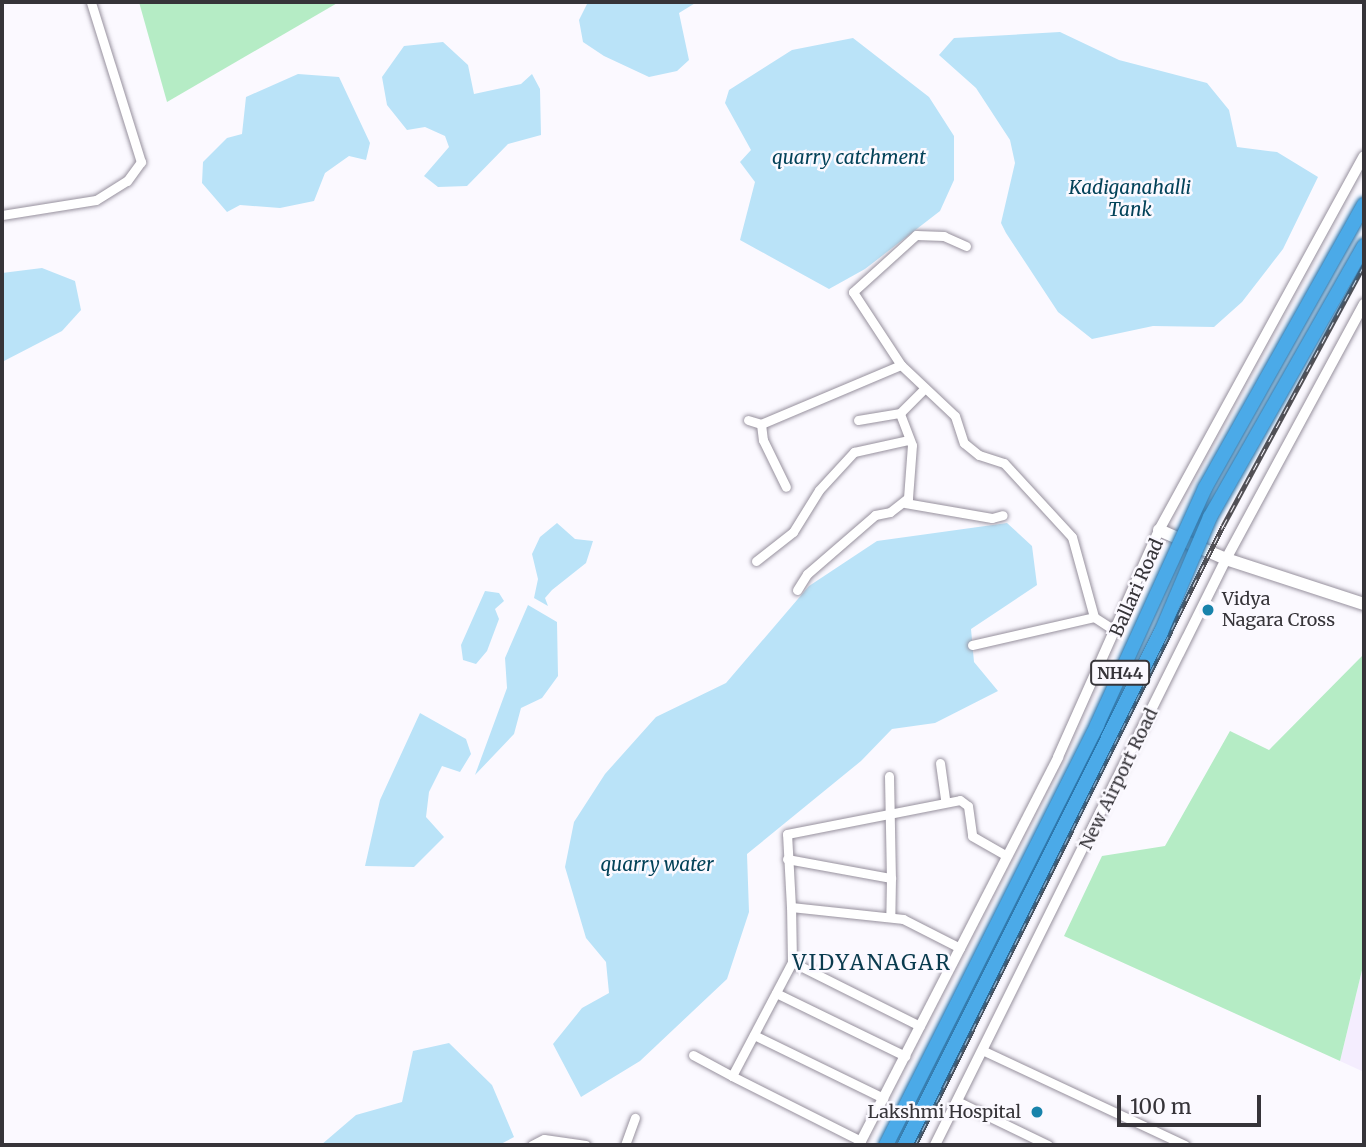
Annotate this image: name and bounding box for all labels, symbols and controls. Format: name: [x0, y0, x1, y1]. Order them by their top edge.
water label: quarry catchment: [772, 147, 926, 169]
water label: Kadiganahalli Tank: [1069, 177, 1191, 221]
street label: Ballari Road: [1106, 536, 1168, 640]
place label: Vidya Nagara Cross: [1222, 589, 1335, 632]
marker: Vidya Nagara Cross: [1200, 602, 1216, 618]
road number: NH44: [1088, 660, 1152, 686]
street label: New Airport Road: [1075, 705, 1163, 853]
water label: quarry water: [600, 854, 714, 876]
district label: VIDYANAGAR: [793, 950, 951, 976]
scale bar: [1121, 1080, 1264, 1124]
text: 100 m: [1130, 1093, 1192, 1120]
place label: Lakshmi Hospital: [867, 1101, 1021, 1123]
marker: Lakshmi Hospital: [1027, 1102, 1047, 1122]

